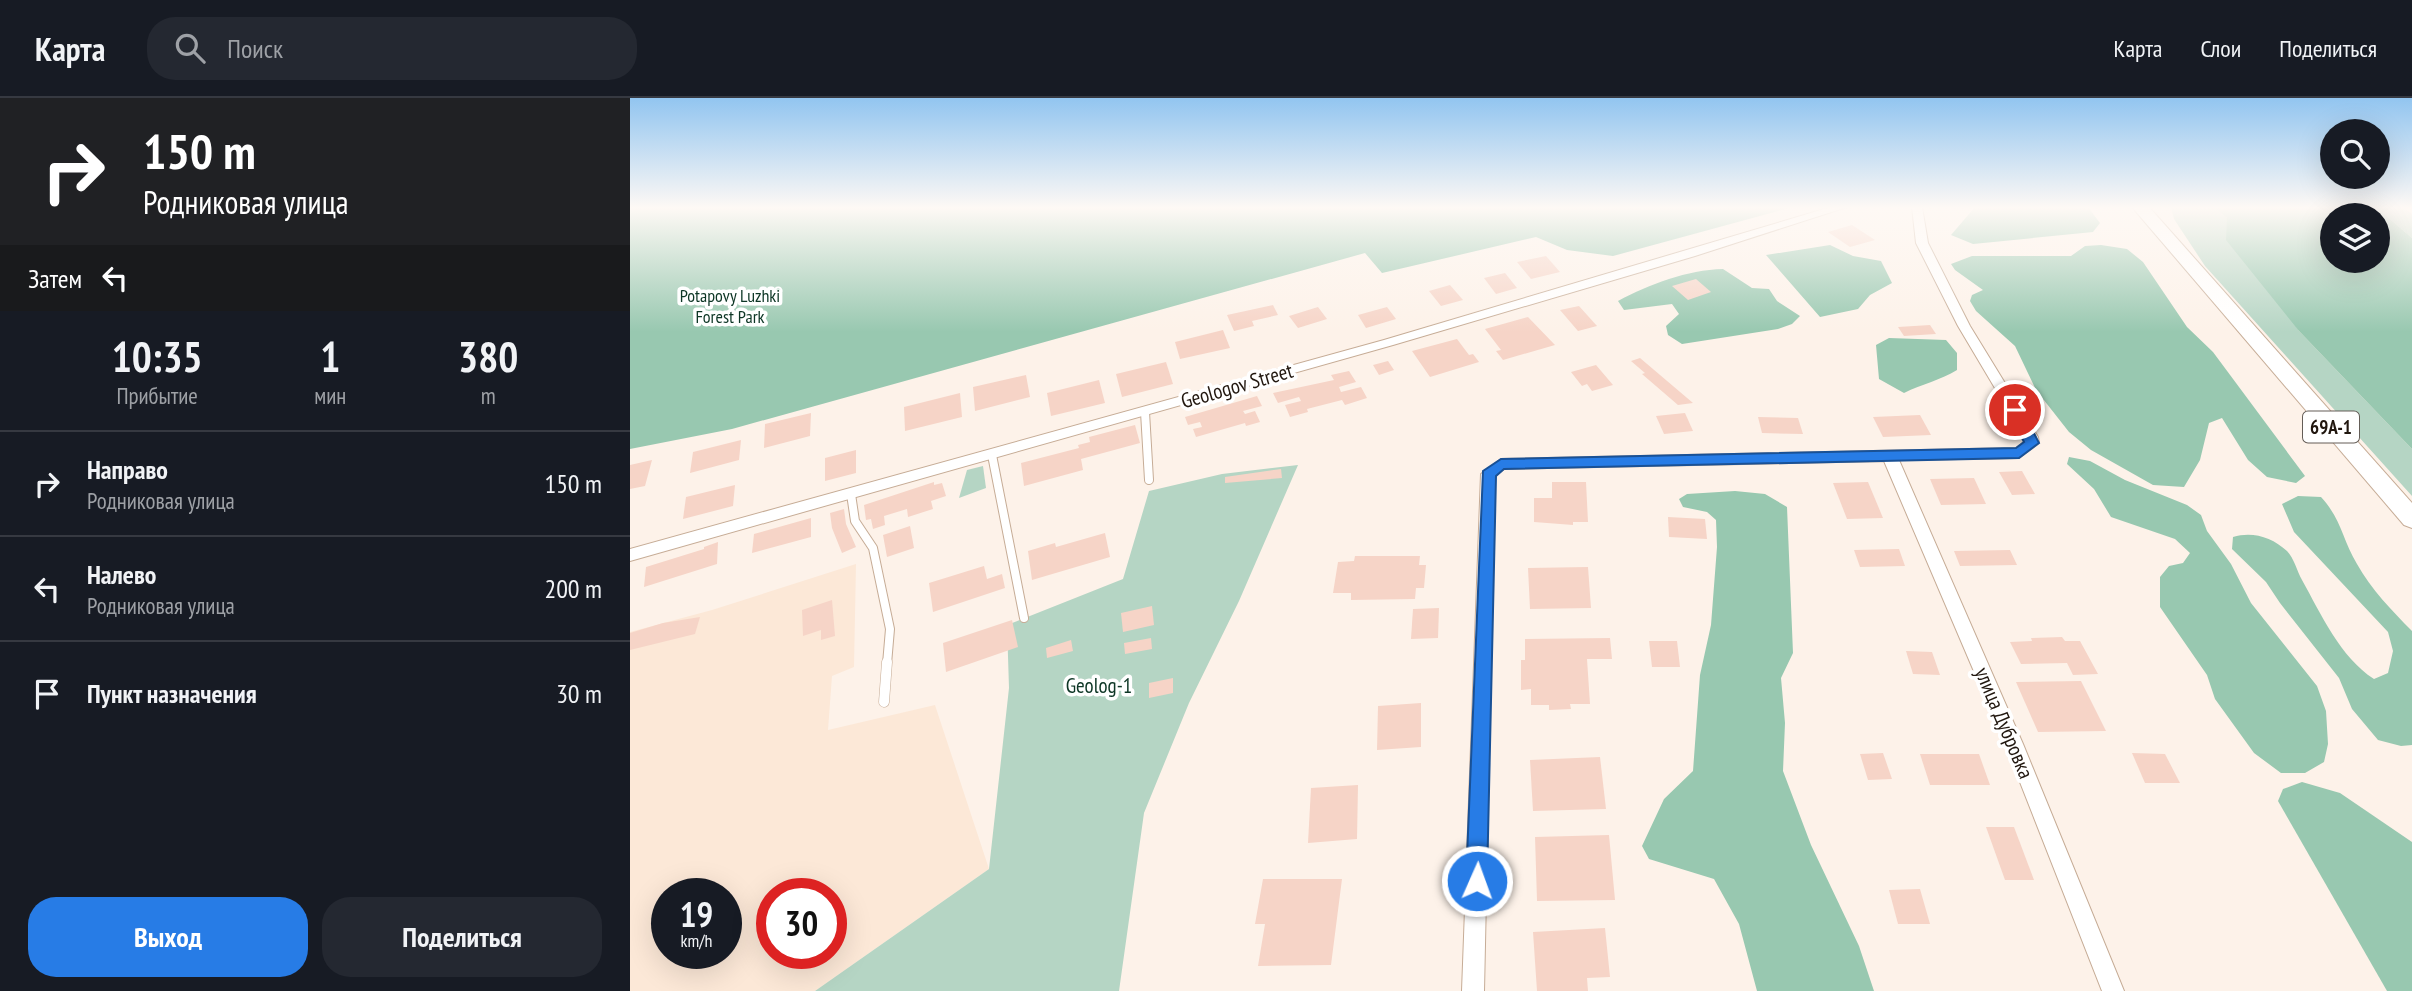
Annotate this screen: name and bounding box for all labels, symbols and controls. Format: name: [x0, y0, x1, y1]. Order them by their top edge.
search box: [147, 17, 637, 80]
text: Карта: [35, 27, 105, 70]
icon: search: [171, 29, 209, 67]
text: Поиск: [227, 32, 283, 65]
text: Карта: [2114, 33, 2162, 64]
text: Слои: [2200, 33, 2241, 64]
text: Поделиться: [2279, 33, 2377, 64]
text: 150 m: [143, 119, 256, 183]
map controls: [2320, 119, 2390, 273]
button: search: [2320, 119, 2390, 189]
icon: right: [28, 126, 119, 217]
text: Родниковая улица: [143, 181, 349, 223]
button: layers: [2320, 203, 2390, 273]
icon: left: [96, 259, 134, 297]
text: Затем: [28, 262, 82, 295]
park label: Potapovy Luzhki Forest Park: [680, 284, 780, 328]
text: 10:35: [112, 329, 203, 384]
text: 1: [320, 329, 340, 384]
text: 380: [458, 329, 518, 384]
street label: Geologov Street: [1178, 357, 1296, 414]
pin: [1985, 380, 2045, 440]
text: Прибытие: [116, 381, 198, 410]
text: мин: [314, 381, 346, 410]
text: m: [481, 381, 496, 410]
icon: arrive: [1996, 391, 2034, 429]
road number: 69А-1: [2303, 412, 2359, 442]
text: Направо: [87, 453, 168, 486]
icon: right: [28, 465, 66, 503]
text: 150 m: [544, 467, 602, 500]
text: Родниковая улица: [87, 486, 235, 515]
text: Налево: [87, 558, 156, 591]
icon: left: [28, 570, 66, 608]
text: 200 m: [544, 572, 602, 605]
text: Родниковая улица: [87, 591, 235, 620]
street label: улица Дубровка: [1969, 663, 2040, 782]
park label: Geolog-1: [1066, 672, 1132, 699]
icon: arrive: [28, 675, 66, 713]
text: Пункт назначения: [87, 677, 257, 710]
text: 30 m: [556, 677, 602, 710]
position arrow: [1440, 844, 1514, 918]
speed limit sign: 30: [756, 878, 847, 969]
text: 19: [680, 891, 713, 937]
button: Выход: [28, 897, 308, 977]
button: Поделиться: [322, 897, 602, 977]
text: km/h: [681, 929, 712, 952]

